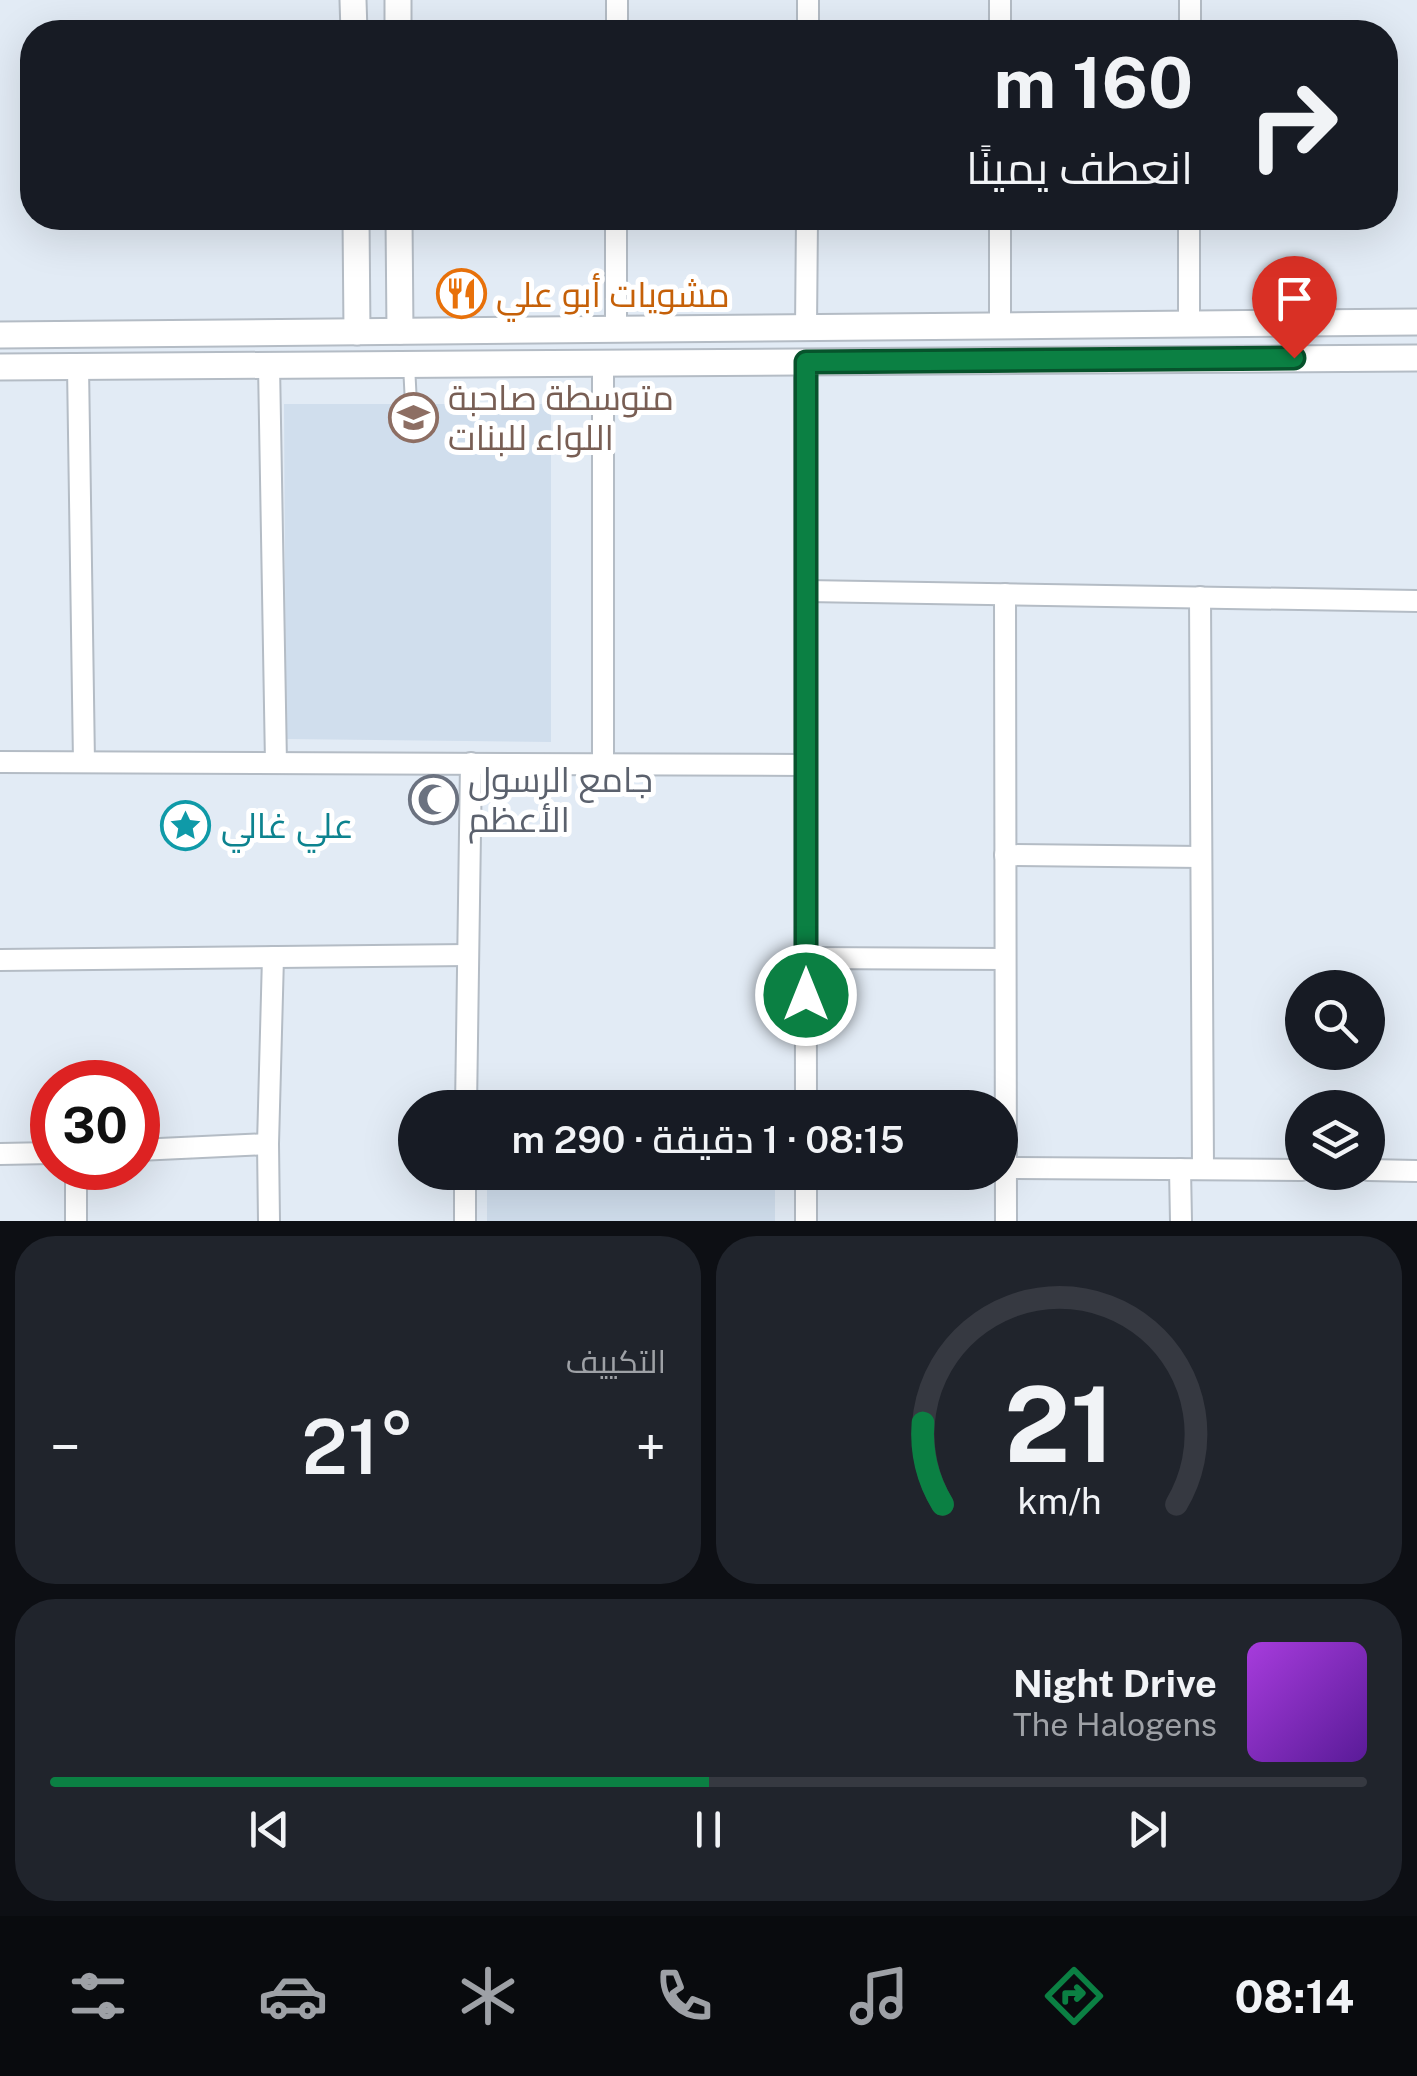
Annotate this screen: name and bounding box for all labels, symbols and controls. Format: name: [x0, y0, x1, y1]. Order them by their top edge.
text: 160 m: [993, 41, 1193, 124]
icon: right: [1228, 60, 1358, 190]
text: انعطف يمينًا: [966, 141, 1193, 194]
pin: [1252, 256, 1337, 359]
restaurant icon: مشويات أبو علي: [435, 268, 487, 320]
icon: arrive: [1267, 271, 1322, 326]
place label: مشويات أبو علي: [496, 273, 730, 322]
place label: متوسطة صاحبة اللواء للبنات: [448, 377, 674, 458]
school or university icon: متوسطة صاحبة اللواء للبنات: [387, 391, 439, 443]
place label: جامع الرسول الأعظم: [468, 759, 653, 844]
mosque icon: جامع الرسول الأعظم: [407, 773, 459, 825]
place icon: علي غالي: [160, 799, 212, 851]
place label: علي غالي: [221, 805, 354, 853]
position arrow: [754, 943, 858, 1047]
map controls: [1285, 970, 1385, 1190]
button: search: [1285, 970, 1385, 1070]
speed limit sign: 30: [30, 1060, 160, 1190]
button: layers: [1285, 1090, 1385, 1190]
text: 08:15 · 1 دقيقة · 290 m: [511, 1117, 905, 1162]
text: التكييف: [566, 1343, 666, 1380]
text: 21: [1004, 1363, 1114, 1485]
text: 21°: [302, 1403, 414, 1491]
text: −: [50, 1415, 81, 1479]
text: +: [636, 1415, 666, 1479]
text: km/h: [1017, 1480, 1101, 1522]
text: Night Drive: [1013, 1661, 1217, 1706]
text: The Halogens: [1013, 1706, 1217, 1743]
icon: previous: [242, 1802, 297, 1857]
icon: pause: [681, 1802, 736, 1857]
icon: next: [1120, 1802, 1175, 1857]
icon: filters: [63, 1961, 133, 2031]
icon: car: [258, 1961, 328, 2031]
icon: climate: [453, 1961, 523, 2031]
icon: phone: [649, 1961, 719, 2031]
icon: music: [844, 1961, 914, 2031]
icon: directions: [1039, 1961, 1109, 2031]
text: 08:14: [1234, 1970, 1354, 2023]

